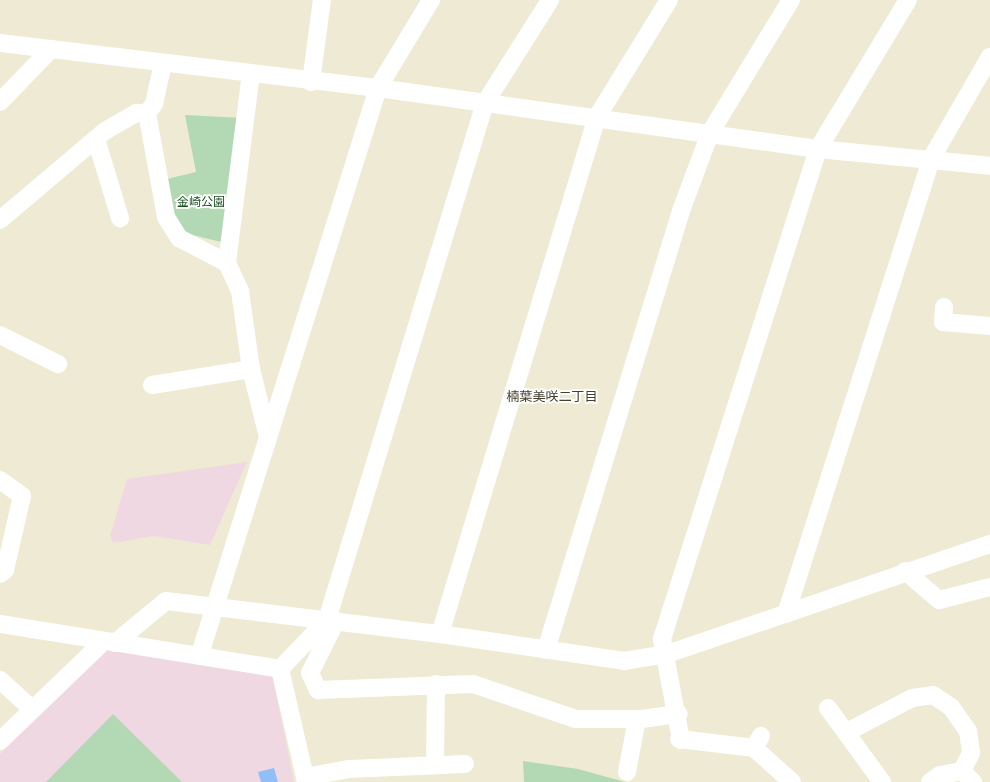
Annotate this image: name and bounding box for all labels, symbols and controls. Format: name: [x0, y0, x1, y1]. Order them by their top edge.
park label: 金崎公園: [177, 195, 225, 209]
district label: 楠葉美咲二丁目: [507, 388, 597, 404]

